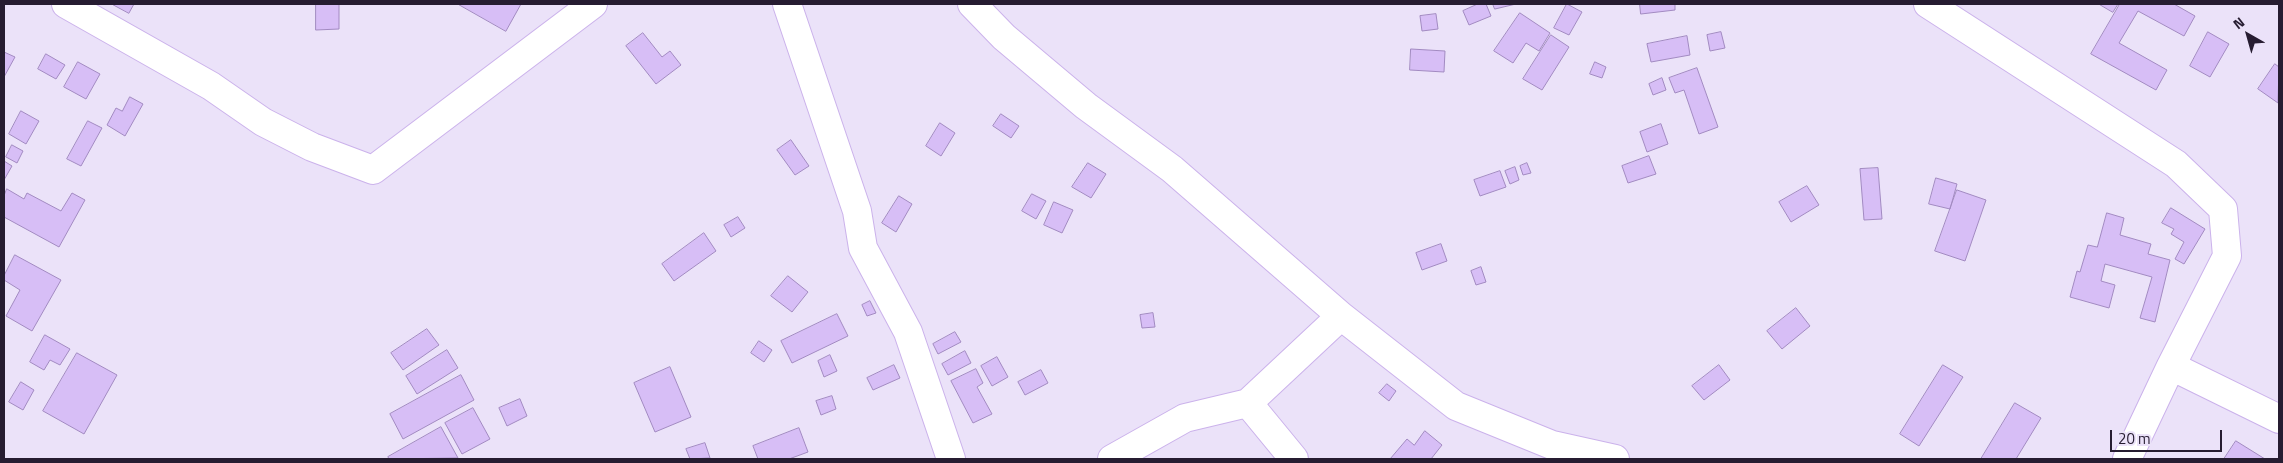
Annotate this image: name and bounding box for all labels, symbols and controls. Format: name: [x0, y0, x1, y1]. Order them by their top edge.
north arrow: [2223, 10, 2273, 60]
text: N: [2228, 12, 2249, 34]
scale bar: [2113, 420, 2226, 452]
text: 20 m: [2118, 427, 2151, 450]

